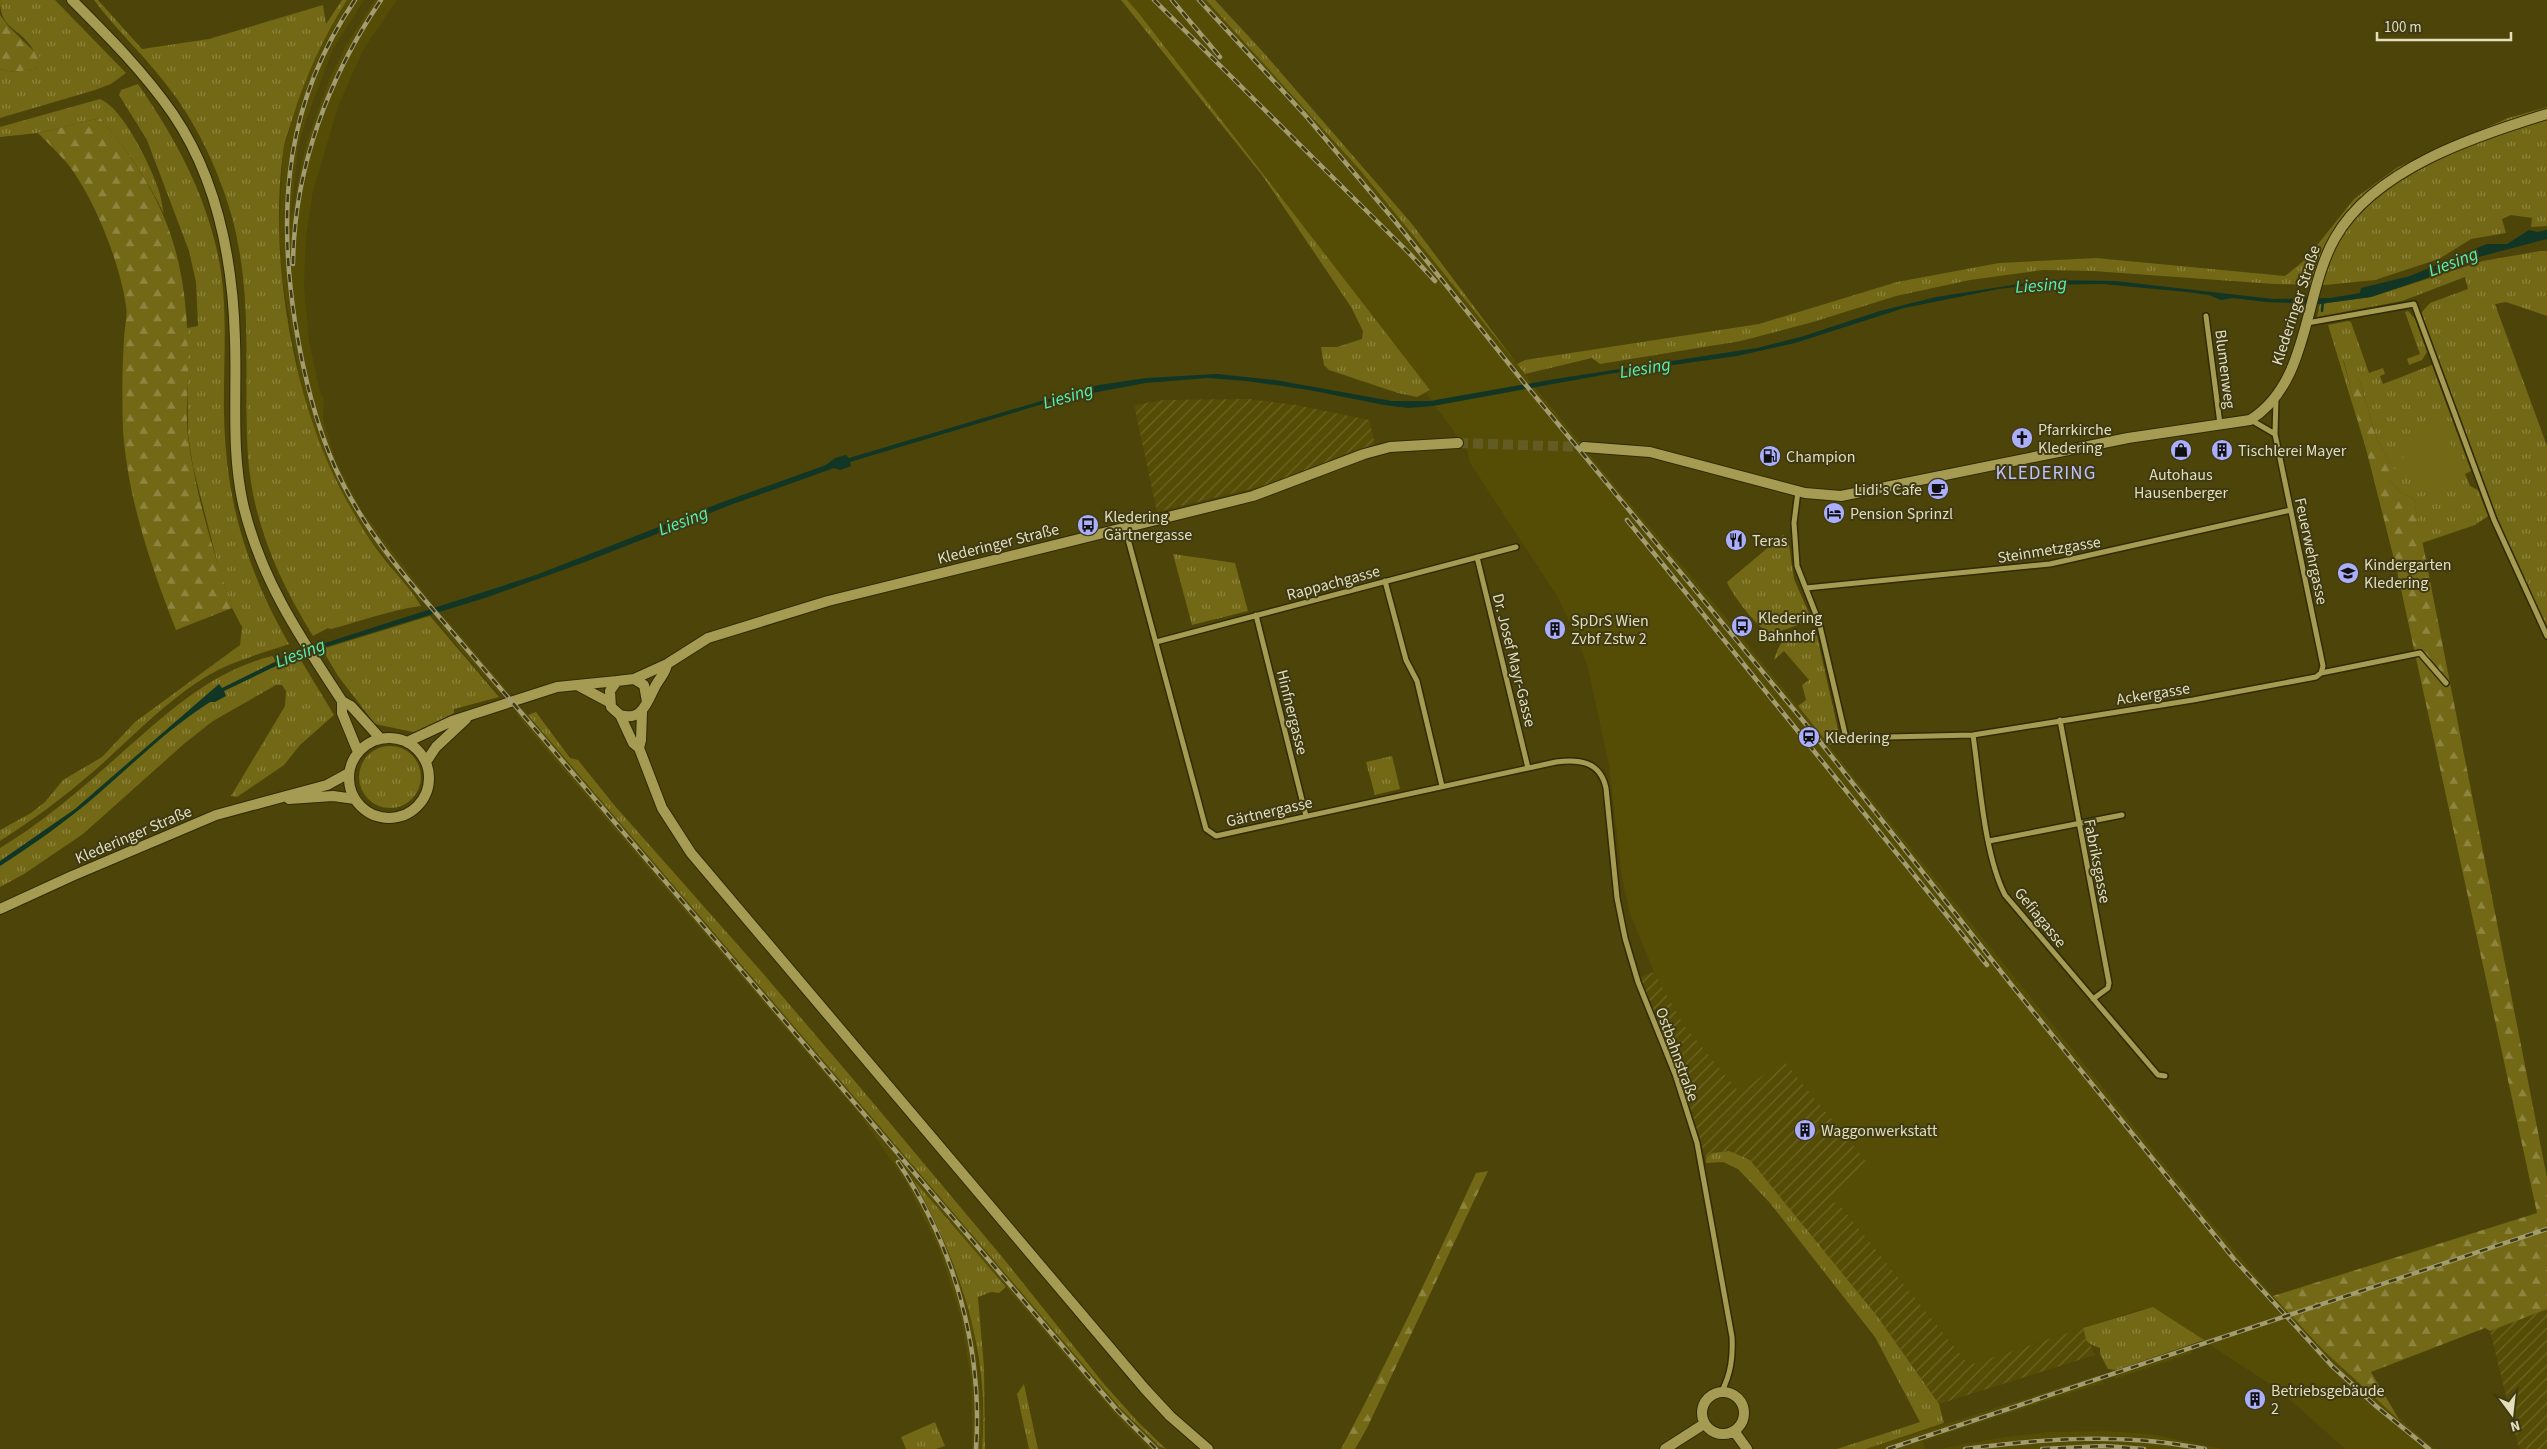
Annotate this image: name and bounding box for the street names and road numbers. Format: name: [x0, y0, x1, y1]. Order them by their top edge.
street label: Klederinger Straße: [2266, 242, 2326, 368]
street label: Blumenweg: [2209, 328, 2241, 410]
street label: Feuerwehrgasse: [2289, 496, 2333, 607]
street label: Klederinger Straße: [935, 518, 1062, 570]
street label: Steinmetzgasse: [1996, 531, 2102, 569]
street label: Rappachgasse: [1284, 560, 1382, 606]
street label: Dr. Josef Mayr-Gasse: [1487, 591, 1541, 729]
street label: Hinfnergasse: [1271, 667, 1313, 757]
street label: Ackergasse: [2115, 677, 2192, 711]
street label: Gärtnergasse: [1224, 791, 1315, 833]
street label: Klederinger Straße: [72, 800, 195, 869]
street label: Fabriksgasse: [2078, 817, 2116, 905]
street label: Gefiagasse: [2009, 883, 2071, 952]
street label: Ostbahnstraße: [1650, 1004, 1704, 1105]

